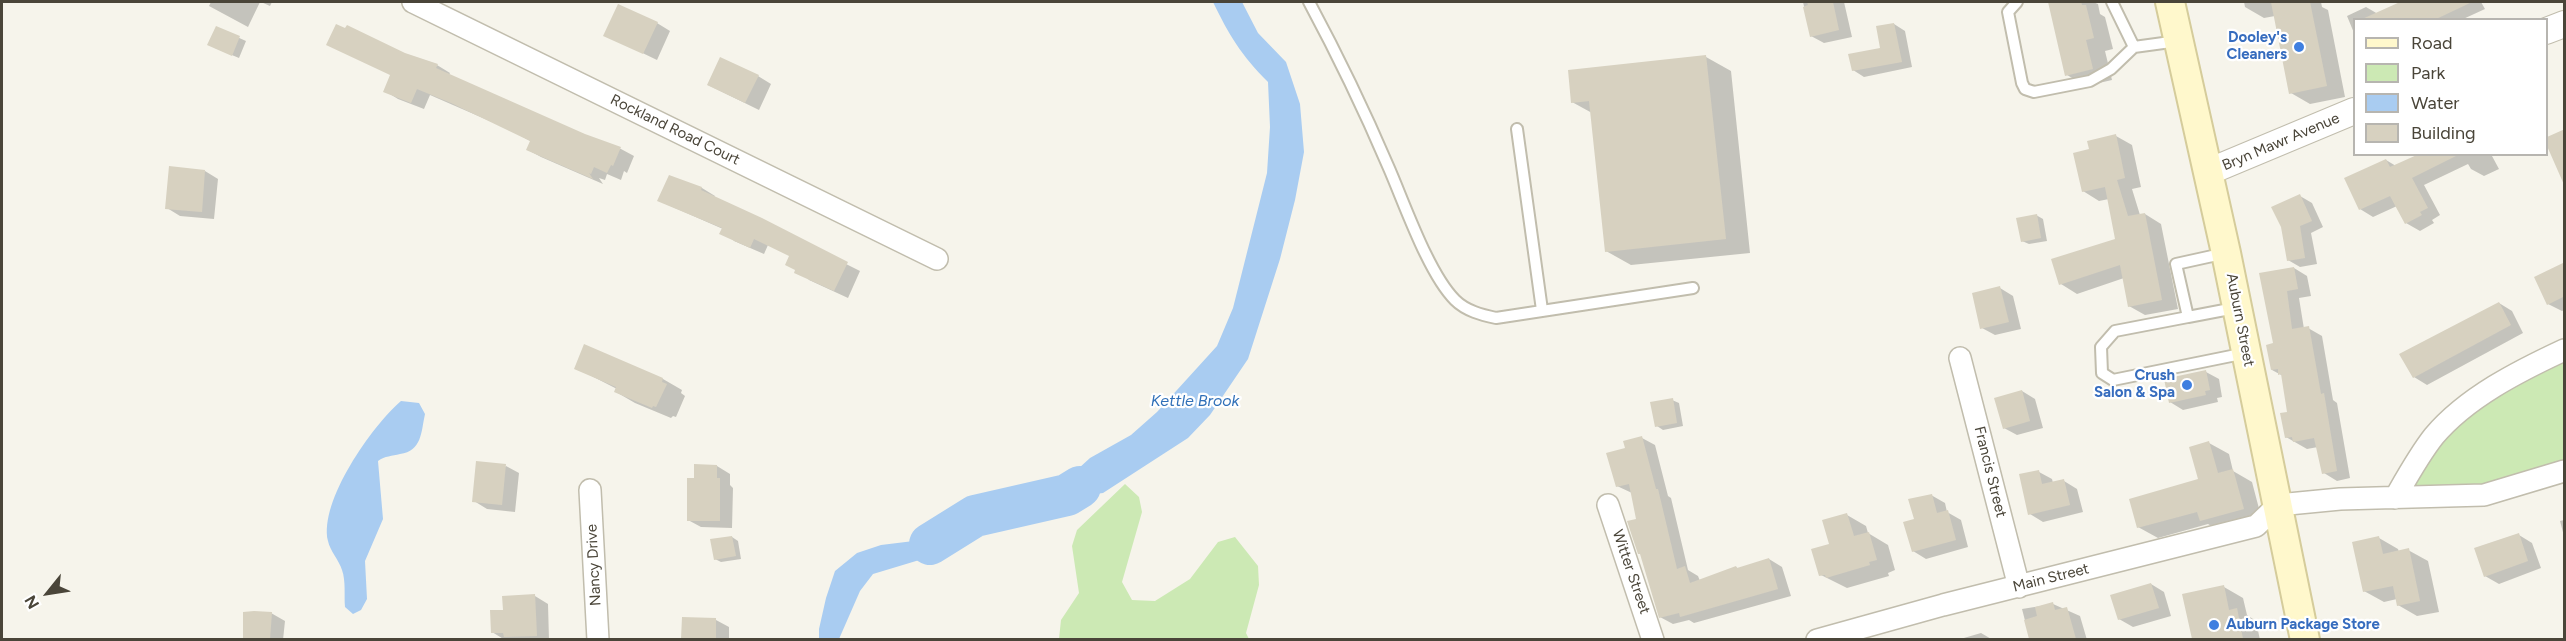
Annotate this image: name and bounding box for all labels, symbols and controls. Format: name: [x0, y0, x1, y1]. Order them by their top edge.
legend: [2353, 18, 2548, 156]
place label: Dooley's Cleaners: [2227, 29, 2287, 64]
text: Road: [2411, 32, 2452, 54]
marker: Dooley's Cleaners: [2292, 40, 2306, 54]
text: Park: [2411, 62, 2445, 84]
street label: Rockland Road Court: [607, 91, 743, 169]
text: Water: [2411, 92, 2459, 114]
street label: Bryn Mawr Avenue: [2220, 109, 2342, 175]
text: Building: [2411, 122, 2476, 144]
street label: Auburn Street: [2222, 272, 2258, 368]
place label: Crush Salon & Spa: [2094, 367, 2175, 402]
marker: Crush Salon & Spa: [2180, 378, 2194, 392]
water label: Kettle Brook: [1151, 391, 1239, 411]
street label: Francis Street: [1970, 425, 2010, 519]
street label: Nancy Drive: [583, 524, 605, 606]
street label: Witter Street: [1608, 527, 1654, 617]
street label: Main Street: [2011, 560, 2091, 596]
north arrow: [18, 563, 78, 623]
text: N: [21, 592, 43, 612]
place label: Auburn Package Store: [2226, 616, 2380, 634]
marker: Auburn Package Store: [2207, 618, 2221, 632]

